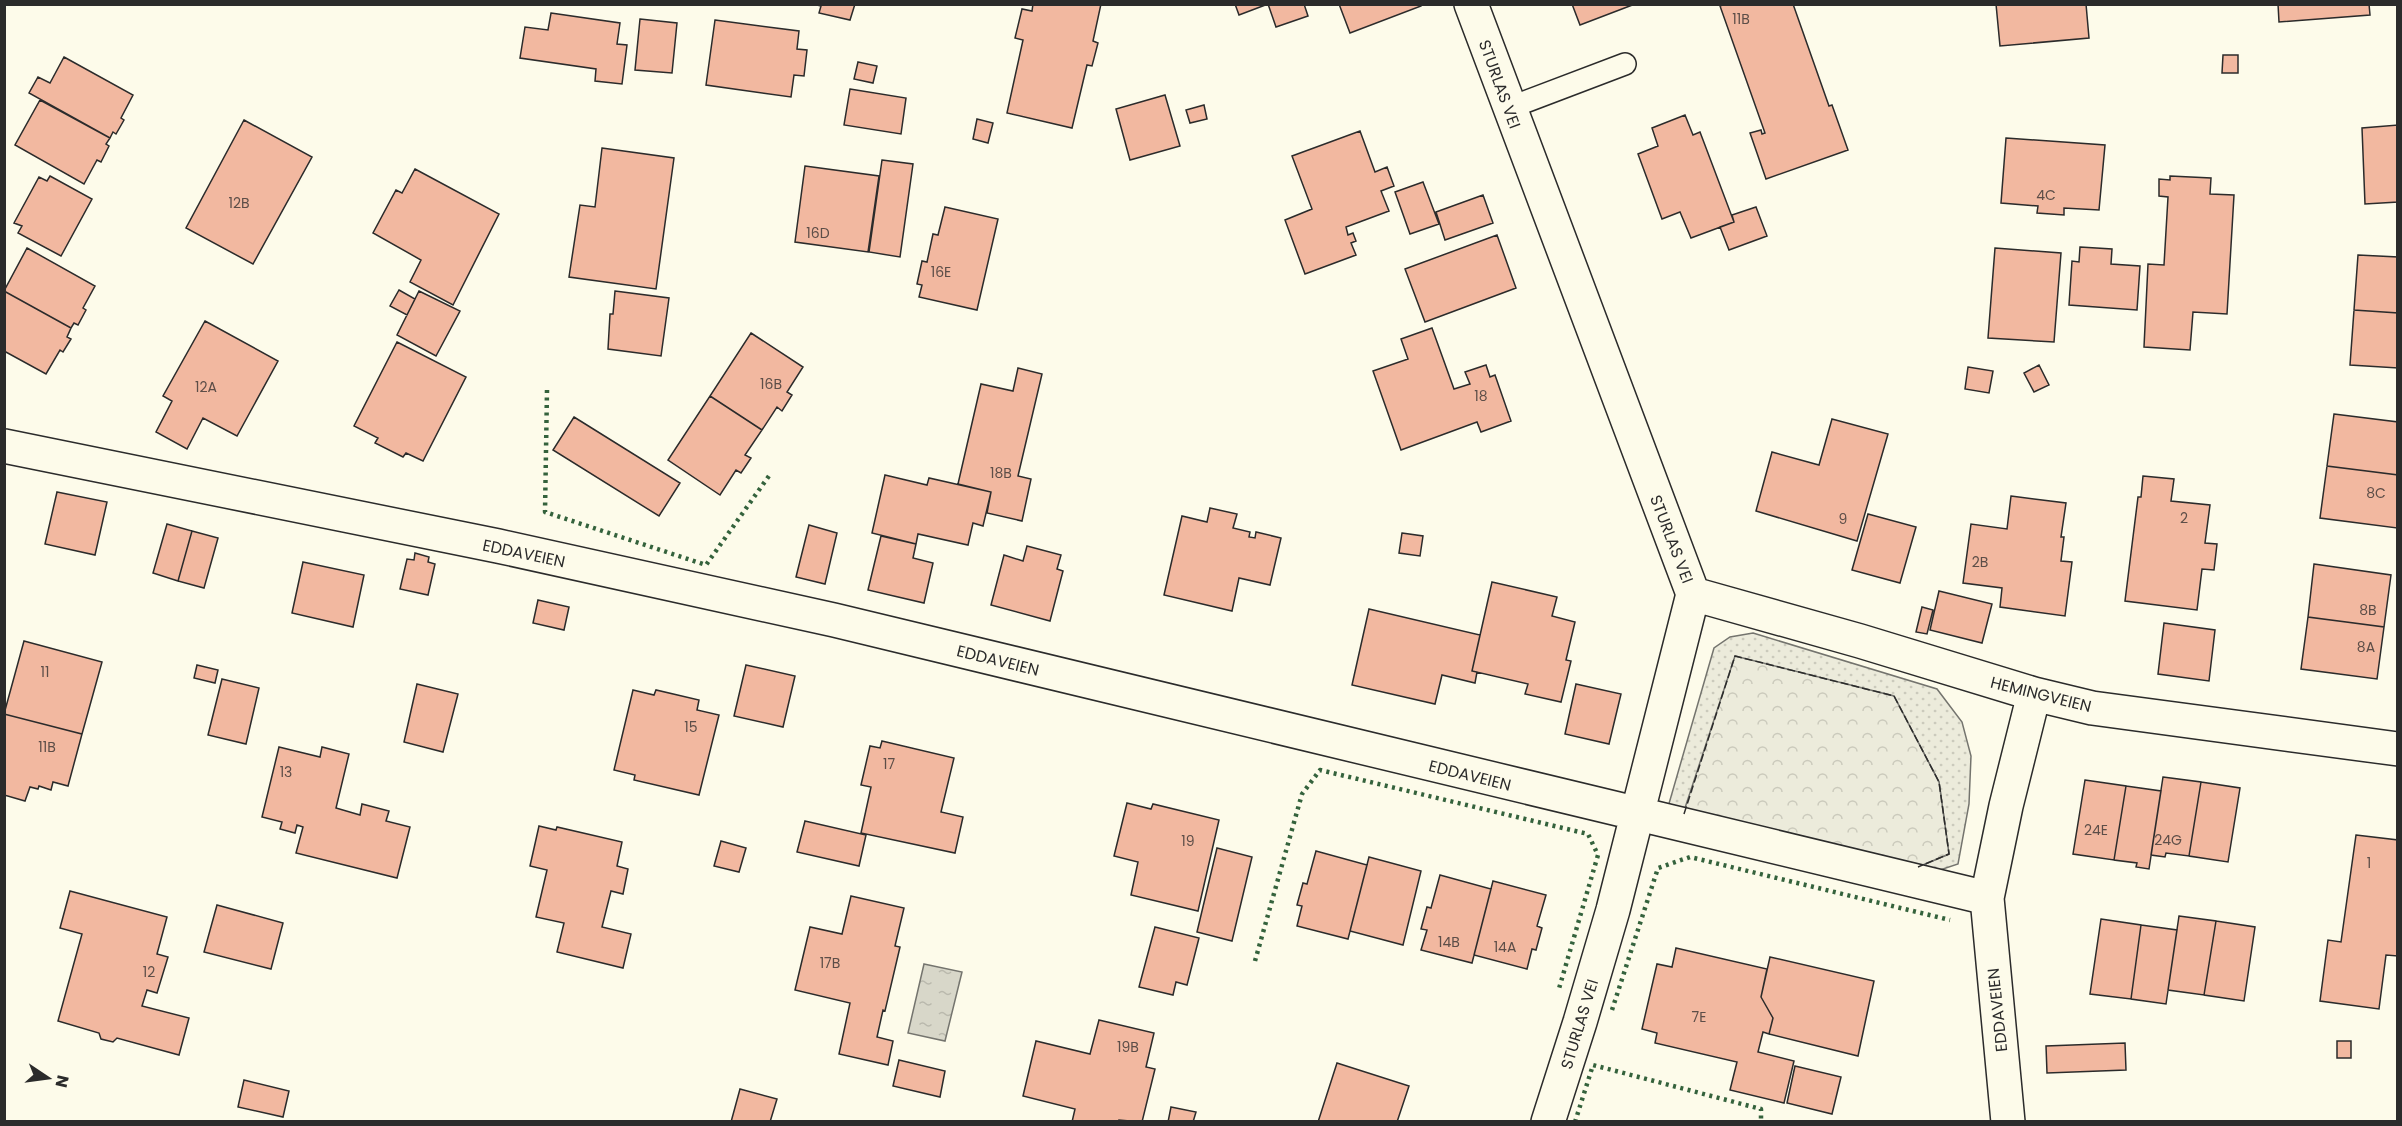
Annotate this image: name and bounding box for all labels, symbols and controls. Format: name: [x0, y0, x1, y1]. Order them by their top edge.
house number: 11B: [1732, 9, 1750, 29]
street label: STURLAS VEI: [1473, 37, 1526, 132]
house number: 4C: [2036, 185, 2056, 205]
house number: 12B: [228, 193, 250, 213]
house number: 16D: [806, 223, 830, 243]
house number: 16E: [931, 262, 951, 282]
house number: 16B: [760, 374, 782, 394]
house number: 12A: [195, 377, 217, 397]
house number: 18: [1474, 386, 1488, 406]
house number: 18B: [990, 463, 1012, 483]
house number: 8C: [2366, 483, 2386, 503]
street label: STURLAS VEI: [1644, 492, 1699, 587]
house number: 2: [2180, 508, 2188, 528]
house number: 9: [1839, 509, 1847, 529]
street label: EDDAVEIEN: [480, 534, 567, 573]
house number: 2B: [1972, 552, 1988, 572]
house number: 8B: [2359, 600, 2377, 620]
house number: 8A: [2357, 637, 2375, 657]
street label: EDDAVEIEN: [954, 639, 1041, 682]
house number: 11: [41, 662, 49, 682]
street label: HEMINGVEIEN: [1988, 671, 2094, 718]
house number: 15: [684, 717, 698, 737]
house number: 11B: [38, 737, 56, 757]
house number: 17: [883, 754, 895, 774]
street label: EDDAVEIEN: [1426, 754, 1513, 797]
house number: 13: [280, 762, 292, 782]
house number: 24E: [2084, 820, 2108, 840]
house number: 24G: [2154, 830, 2182, 850]
house number: 19: [1181, 831, 1195, 851]
house number: 1: [2367, 853, 2371, 873]
house number: 14B: [1438, 932, 1460, 952]
house number: 14A: [1494, 937, 1516, 957]
house number: 17B: [820, 953, 840, 973]
house number: 12: [143, 962, 155, 982]
street label: EDDAVEIEN: [1982, 967, 2013, 1053]
street label: STURLAS VEI: [1555, 976, 1604, 1072]
house number: 7E: [1692, 1007, 1706, 1027]
house number: 19B: [1117, 1037, 1139, 1057]
north arrow: [18, 1048, 78, 1108]
text: N: [50, 1073, 75, 1090]

